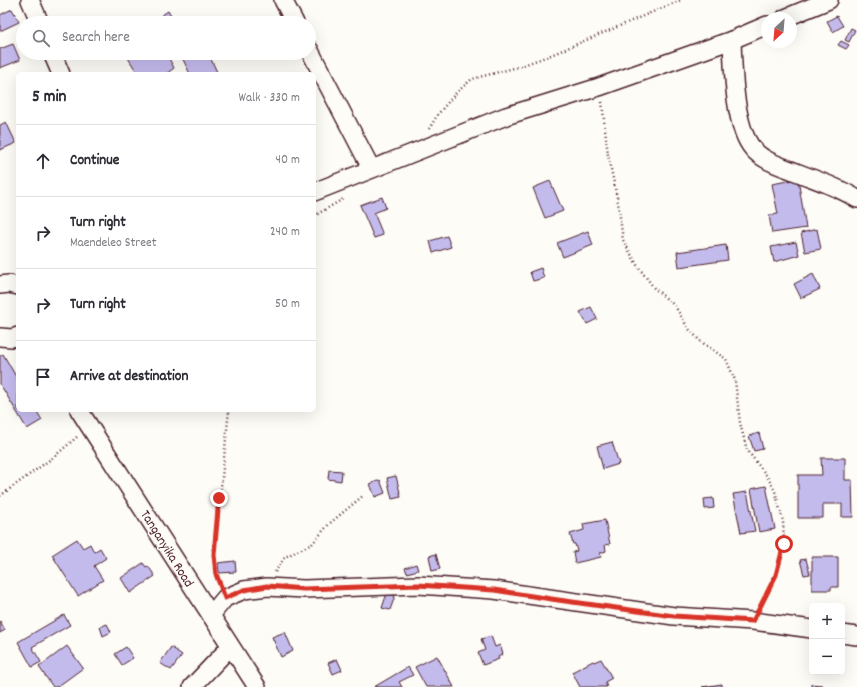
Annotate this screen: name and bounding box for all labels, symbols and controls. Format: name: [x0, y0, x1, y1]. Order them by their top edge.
north arrow: [761, 12, 797, 48]
search box: [16, 16, 316, 60]
icon: search: [30, 27, 52, 49]
text: Search here: [62, 27, 130, 49]
text: 5 min: [32, 86, 66, 110]
text: Walk · 330 m: [239, 89, 300, 108]
icon: ahead: [32, 150, 54, 172]
text: Continue: [70, 150, 119, 172]
text: 40 m: [276, 151, 300, 170]
text: Turn right: [70, 212, 126, 234]
icon: right: [32, 222, 54, 244]
text: 240 m: [270, 223, 300, 242]
text: Maendeleo Street: [70, 234, 156, 253]
icon: right: [32, 294, 54, 316]
text: Turn right: [70, 294, 126, 316]
text: 50 m: [275, 295, 300, 314]
icon: arrive: [32, 366, 54, 388]
text: Arrive at destination: [70, 366, 188, 388]
route end: [210, 489, 228, 507]
street label: Tanganyika Road: [135, 507, 198, 592]
route start: [775, 535, 793, 553]
map controls: [809, 603, 845, 675]
button: +: [809, 603, 845, 639]
button: −: [809, 639, 845, 675]

